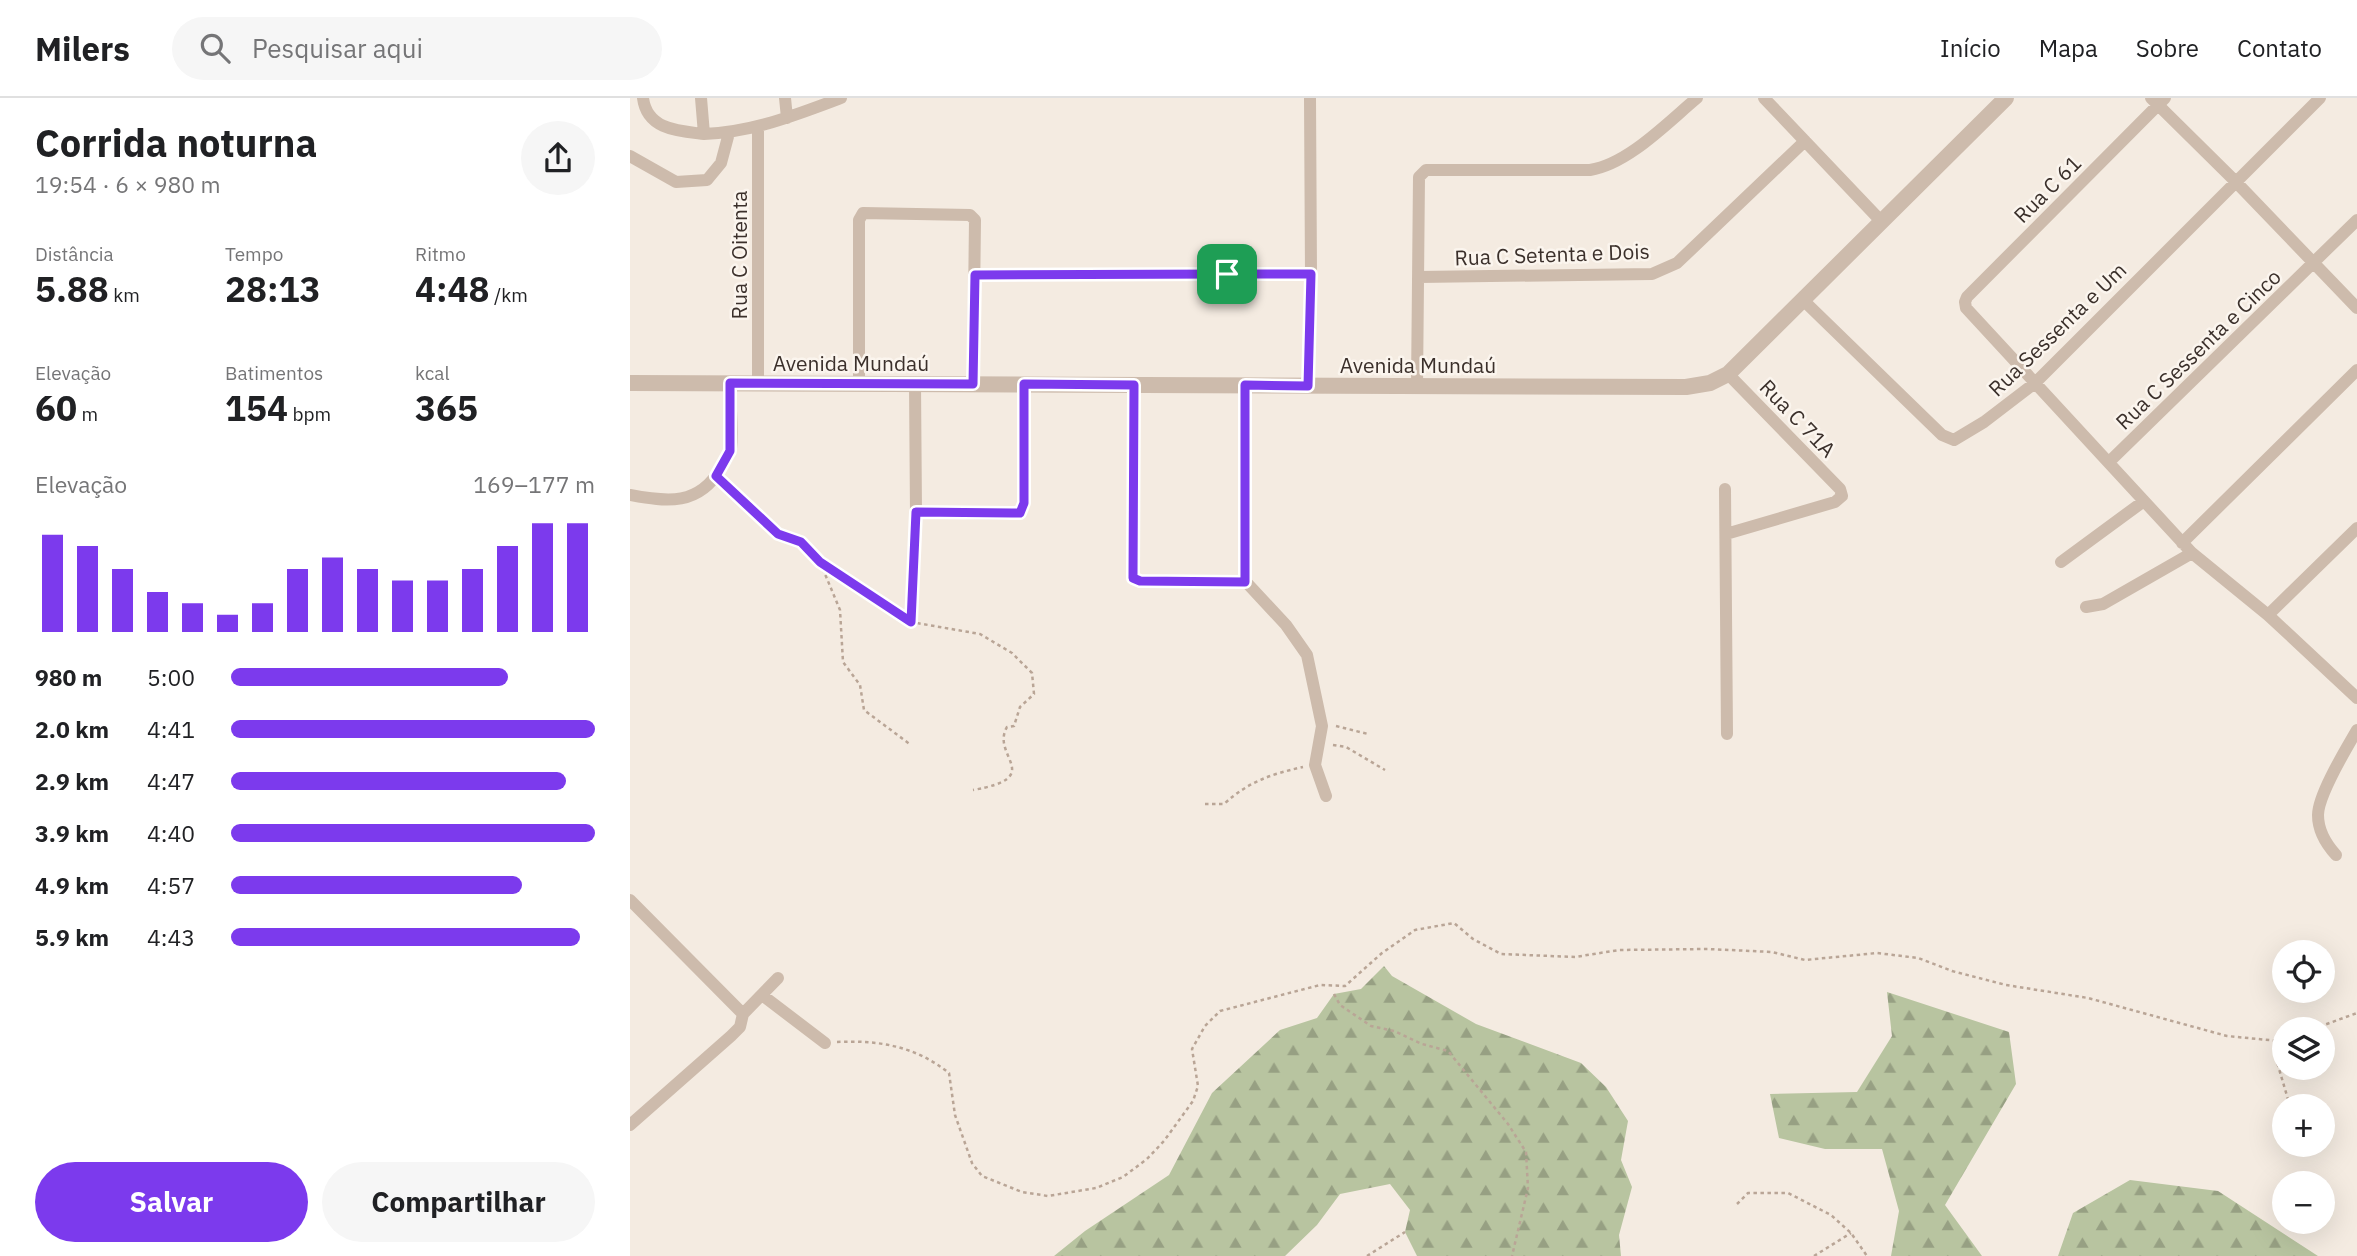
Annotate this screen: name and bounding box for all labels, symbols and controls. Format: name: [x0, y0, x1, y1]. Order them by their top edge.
search box: [172, 17, 662, 80]
text: Milers: [35, 27, 130, 70]
icon: search: [196, 29, 234, 67]
text: Pesquisar aqui: [252, 31, 423, 65]
text: Início: [1940, 32, 2001, 64]
text: Mapa: [2039, 32, 2098, 64]
text: Sobre: [2136, 32, 2199, 64]
text: Contato: [2237, 32, 2322, 64]
text: Corrida noturna: [35, 118, 317, 167]
button: share: [521, 121, 595, 195]
street label: Rua C 61: [2007, 149, 2087, 229]
text: 19:54 · 6 × 980 m: [35, 169, 221, 199]
street label: Rua C Oitenta: [725, 191, 753, 319]
street label: Rua C Setenta e Dois: [1454, 237, 1650, 271]
text: Distância: [35, 242, 114, 266]
text: Tempo: [225, 242, 283, 266]
text: Ritmo: [415, 242, 466, 266]
pin: [1197, 244, 1257, 304]
icon: arrive: [1208, 255, 1246, 293]
street label: Rua Sessenta e Um: [1982, 256, 2132, 402]
street label: Rua C Sessenta e Cinco: [2109, 263, 2287, 435]
text: 5.88: [35, 266, 109, 312]
text: 28:13: [225, 266, 321, 312]
text: 4:48: [415, 266, 490, 312]
text: km: [109, 283, 140, 307]
text: /km: [490, 283, 528, 307]
street label: Avenida Mundaú: [773, 349, 929, 377]
street label: Avenida Mundaú: [1340, 351, 1496, 379]
text: Elevação: [35, 361, 111, 385]
text: Batimentos: [225, 361, 323, 385]
text: kcal: [415, 361, 450, 385]
street label: Rua C 71A: [1754, 373, 1842, 463]
text: 60: [35, 385, 77, 431]
text: 154: [225, 385, 288, 431]
text: 365: [415, 385, 478, 431]
text: m: [77, 402, 98, 426]
text: bpm: [288, 402, 331, 426]
text: Elevação: [35, 469, 127, 499]
text: 169–177 m: [473, 469, 595, 499]
text: 980 m: [35, 662, 102, 692]
text: 5:00: [147, 662, 195, 692]
text: 2.0 km: [35, 714, 109, 744]
text: 4:41: [147, 714, 195, 744]
text: 2.9 km: [35, 766, 109, 796]
text: 4:47: [147, 766, 195, 796]
text: 3.9 km: [35, 818, 109, 848]
text: 4:40: [147, 818, 195, 848]
text: 4.9 km: [35, 870, 109, 900]
text: 4:57: [147, 870, 195, 900]
text: 5.9 km: [35, 922, 109, 952]
text: 4:43: [147, 922, 195, 952]
map controls: [2272, 940, 2335, 1234]
button: locate: [2272, 940, 2335, 1003]
button: layers: [2272, 1017, 2335, 1080]
button: +: [2272, 1094, 2335, 1157]
button: Salvar: [35, 1162, 308, 1242]
button: Compartilhar: [322, 1162, 595, 1242]
button: −: [2272, 1171, 2335, 1234]

